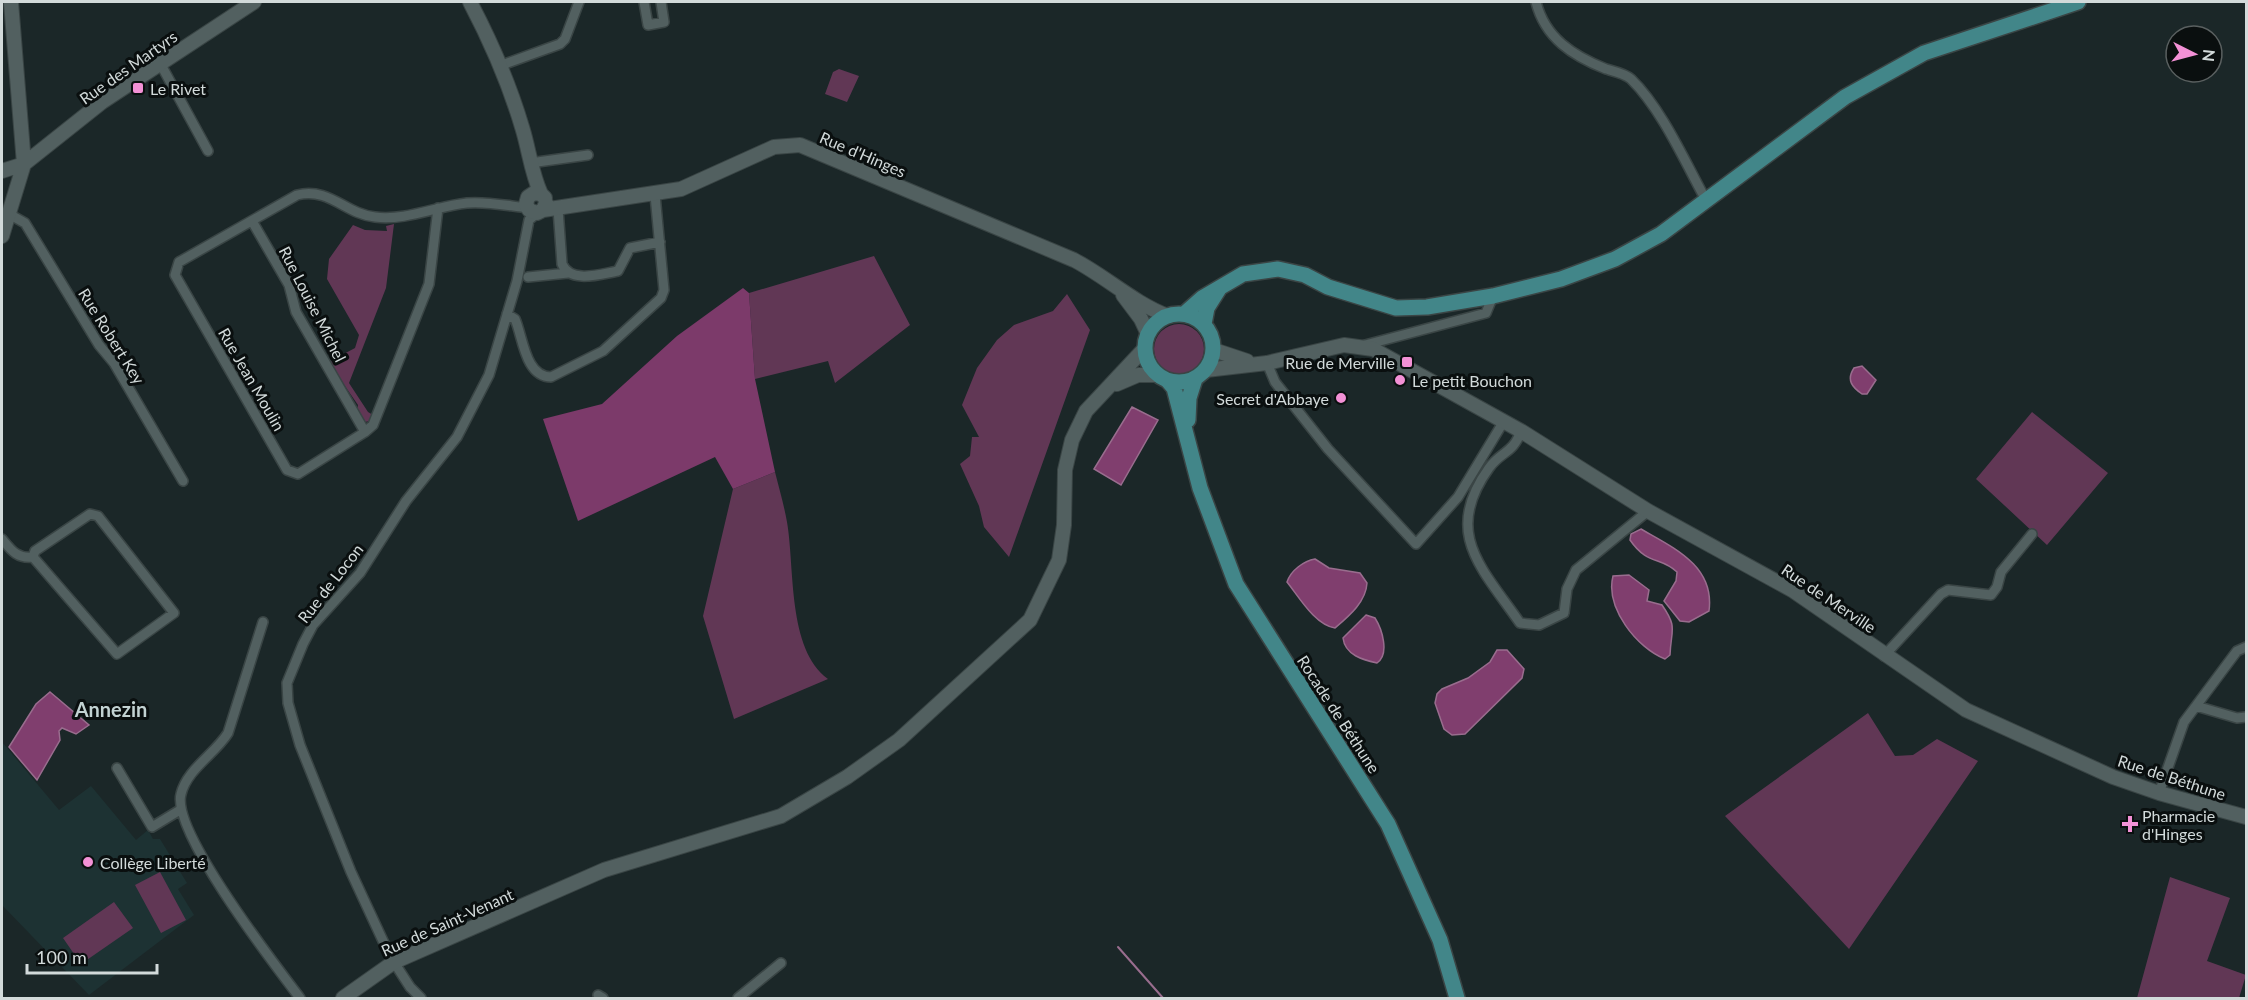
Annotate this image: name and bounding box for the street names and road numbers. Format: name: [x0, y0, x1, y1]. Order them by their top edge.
street label: Rue des Martyrs: [76, 26, 180, 108]
street label: Rue d'Hinges: [817, 127, 909, 181]
street label: Rue Louise Michel: [276, 243, 350, 365]
street label: Rue Robert Key: [75, 285, 149, 388]
street label: Rue Jean Moulin: [215, 324, 289, 434]
street label: Rue de Locon: [293, 540, 367, 626]
street label: Rue de Merville: [1778, 559, 1880, 637]
street label: Rocade de Béthune: [1294, 651, 1384, 777]
street label: Rue de Béthune: [2116, 751, 2228, 803]
street label: Rue de Saint-Venant: [378, 884, 516, 960]

